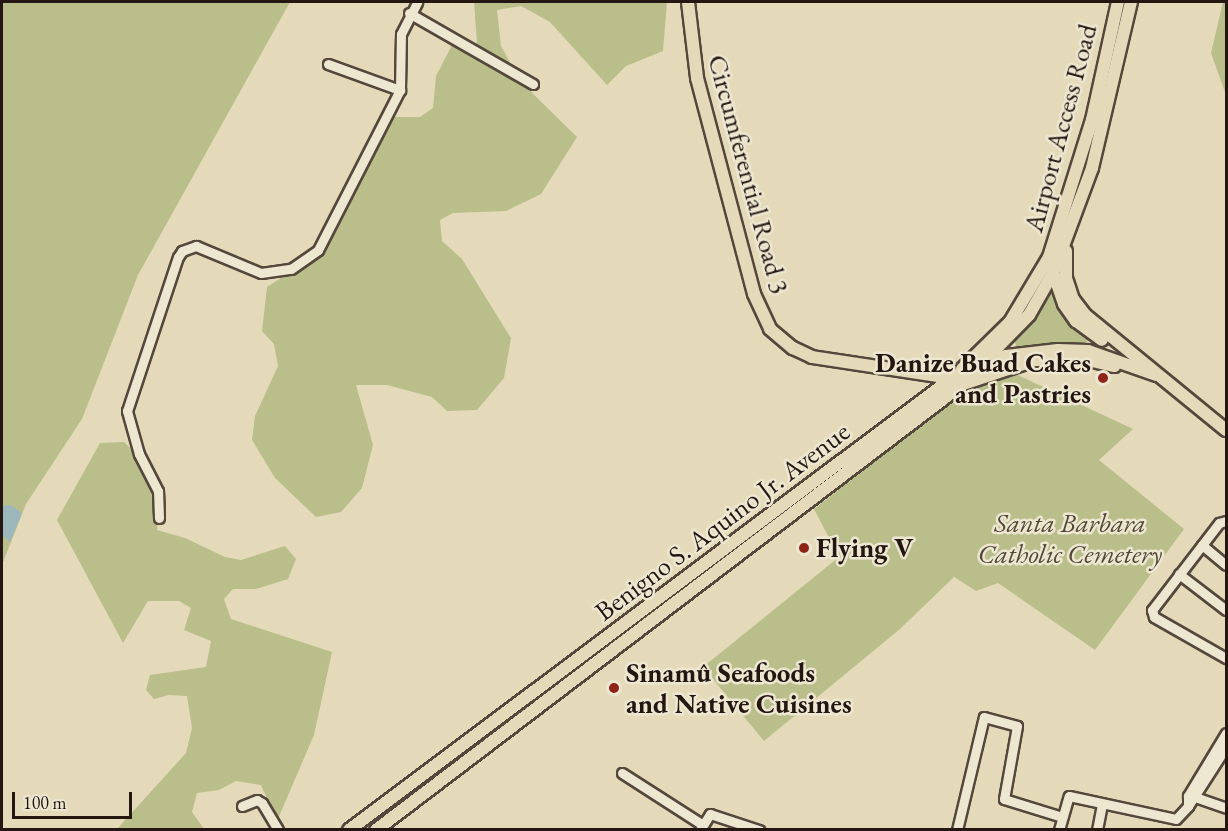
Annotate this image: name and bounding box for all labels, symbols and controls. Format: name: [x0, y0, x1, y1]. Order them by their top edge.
street label: Airport Access Road: [1017, 20, 1103, 236]
street label: Circumferential Road 3: [702, 51, 796, 297]
place label: Danize Buad Cakes and Pastries: [875, 346, 1091, 409]
marker: Danize Buad Cakes and Pastries: [1096, 371, 1110, 385]
street label: Benigno S. Aquino Jr. Avenue: [588, 415, 856, 627]
park label: Santa Barbara Catholic Cemetery: [978, 506, 1162, 569]
place label: Flying V: [816, 532, 913, 564]
marker: Flying V: [797, 541, 811, 555]
place label: Sinamû Seafoods and Native Cuisines: [626, 656, 852, 719]
marker: Sinamû Seafoods and Native Cuisines: [607, 681, 621, 695]
scale bar: [15, 780, 135, 818]
text: 100 m: [23, 791, 67, 814]

